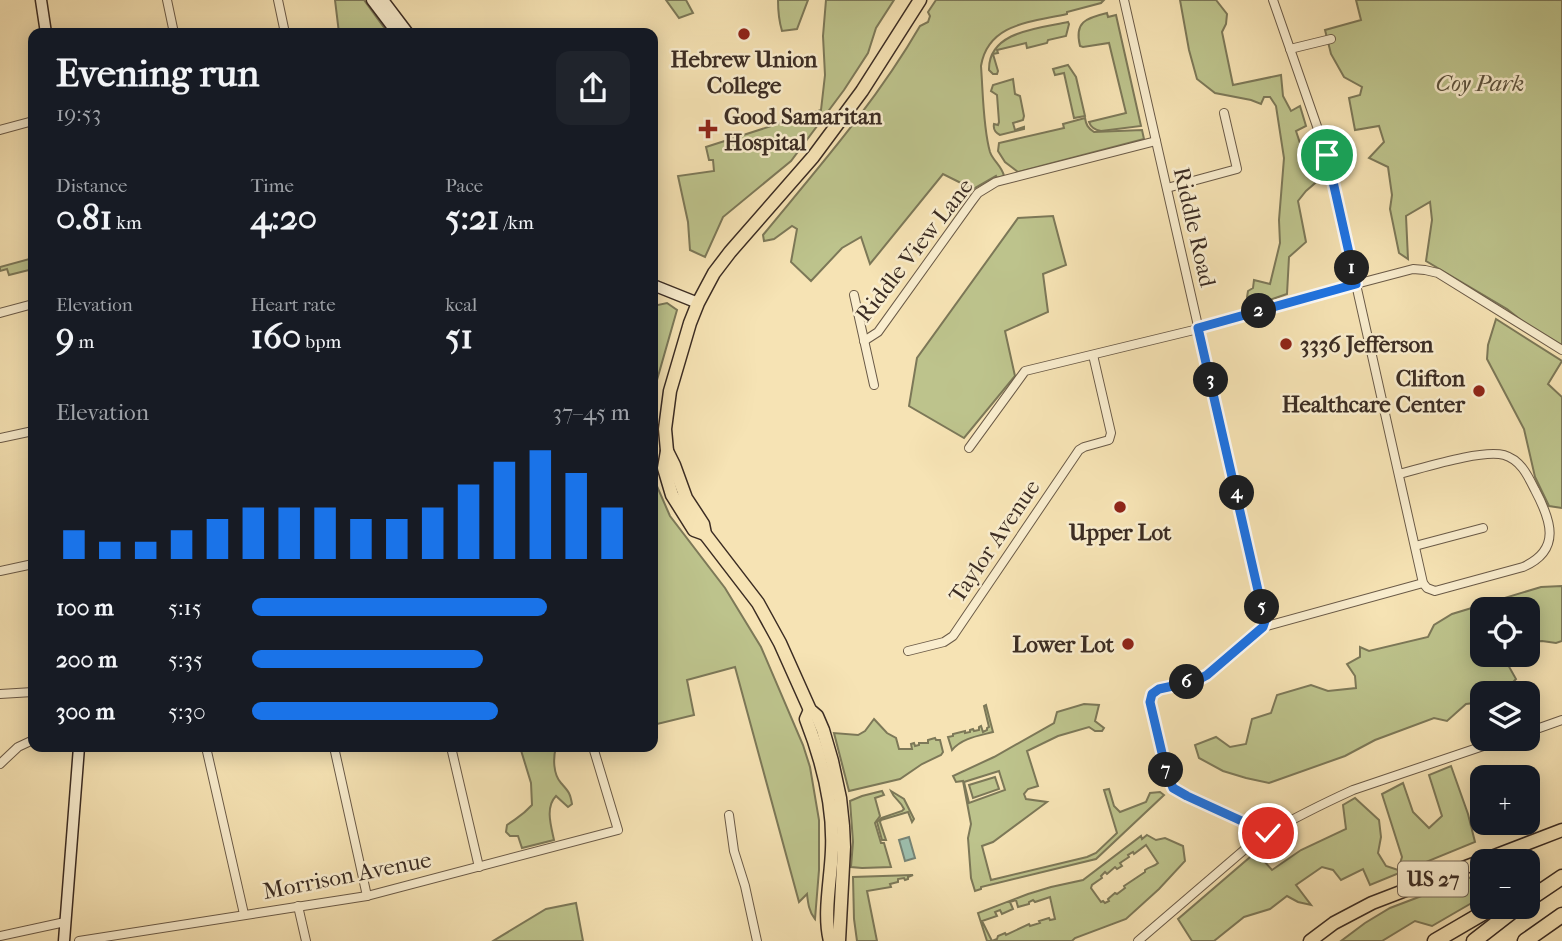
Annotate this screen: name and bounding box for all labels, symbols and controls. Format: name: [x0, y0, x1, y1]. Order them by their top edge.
marker: Hebrew Union College: [736, 26, 752, 42]
place label: Hebrew Union College: [671, 46, 818, 99]
text: Evening run: [56, 51, 259, 96]
button: share: [556, 51, 630, 125]
park label: Coy Park: [1436, 70, 1524, 97]
text: 19:53: [56, 100, 101, 127]
place label: Good Samaritan Hospital: [724, 103, 883, 156]
marker: Good Samaritan Hospital: [698, 119, 718, 139]
pin: [1297, 125, 1357, 185]
icon: arrive: [1308, 136, 1346, 174]
street label: Riddle Road: [1168, 165, 1222, 290]
street label: Riddle View Lane: [850, 173, 979, 328]
text: Distance: [56, 175, 127, 197]
text: Time: [251, 175, 294, 197]
text: Pace: [445, 175, 483, 197]
text: 0.81: [56, 197, 112, 238]
text: 4:20: [251, 197, 317, 238]
text: 5:21: [445, 197, 499, 238]
text: km: [112, 212, 142, 234]
text: /km: [499, 212, 534, 234]
pin: 1: [1334, 250, 1370, 286]
text: 1: [1348, 256, 1355, 278]
text: Elevation: [56, 294, 133, 316]
text: Heart rate: [251, 294, 336, 316]
text: kcal: [445, 294, 477, 316]
pin: 2: [1242, 294, 1276, 328]
text: 2: [1254, 299, 1263, 321]
text: 9: [56, 316, 74, 357]
text: 160: [251, 316, 301, 357]
text: 51: [445, 316, 473, 357]
text: m: [74, 331, 94, 353]
text: bpm: [301, 331, 341, 353]
place label: 3336 Jefferson: [1300, 331, 1434, 358]
marker: 3336 Jefferson: [1278, 336, 1294, 352]
pin: 3: [1194, 362, 1228, 398]
place label: Clifton Healthcare Center: [1282, 365, 1466, 418]
text: 3: [1207, 368, 1214, 390]
marker: Clifton Healthcare Center: [1471, 383, 1487, 399]
text: Elevation: [56, 399, 149, 426]
text: 37–45 m: [552, 399, 630, 426]
street label: Taylor Avenue: [943, 475, 1045, 608]
pin: 4: [1220, 476, 1254, 510]
text: 4: [1231, 481, 1242, 503]
marker: Upper Lot: [1112, 499, 1128, 515]
place label: Upper Lot: [1068, 519, 1172, 546]
pin: 5: [1244, 590, 1280, 624]
text: 100 m: [56, 594, 114, 621]
text: 5:15: [168, 594, 202, 621]
text: 5: [1257, 595, 1266, 617]
map controls: [1470, 597, 1540, 919]
button: locate: [1470, 597, 1540, 667]
place label: Lower Lot: [1012, 631, 1115, 658]
marker: Lower Lot: [1120, 636, 1136, 652]
text: 200 m: [56, 646, 117, 673]
text: 5:35: [168, 646, 203, 673]
pin: 6: [1170, 664, 1204, 700]
text: 6: [1181, 670, 1192, 692]
button: layers: [1470, 681, 1540, 751]
text: 300 m: [56, 698, 115, 725]
text: 5:30: [168, 698, 206, 725]
pin: 7: [1148, 752, 1184, 788]
text: 7: [1161, 758, 1170, 780]
button: +: [1470, 765, 1540, 835]
pin: [1238, 803, 1298, 863]
icon: check: [1249, 814, 1287, 852]
street label: Morrison Avenue: [261, 846, 434, 905]
button: −: [1470, 849, 1540, 919]
road number: US 27: [1398, 862, 1468, 896]

